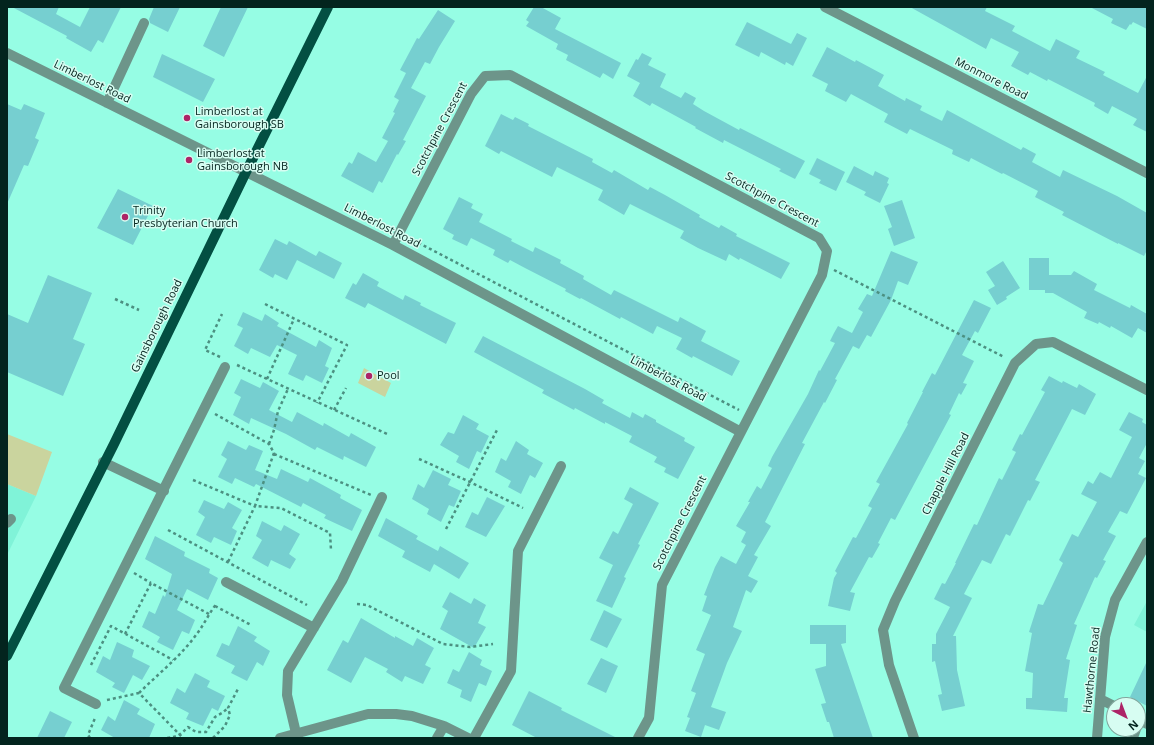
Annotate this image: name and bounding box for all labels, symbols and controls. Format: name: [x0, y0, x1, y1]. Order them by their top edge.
street label: Monmore Road: [952, 55, 1030, 103]
street label: Limberlost Road: [51, 58, 133, 106]
street label: Scotchpine Crescent: [410, 80, 470, 178]
place label: Limberlost at Gainsborough SB: [195, 105, 284, 131]
marker: Limberlost at Gainsborough SB: [182, 113, 192, 123]
place label: Limberlost at Gainsborough NB: [197, 147, 288, 173]
marker: Limberlost at Gainsborough NB: [184, 155, 194, 165]
street label: Scotchpine Crescent: [723, 170, 821, 230]
street label: Limberlost Road: [342, 201, 422, 251]
place label: Trinity Presbyterian Church: [133, 204, 238, 230]
marker: Trinity Presbyterian Church: [120, 212, 130, 222]
street label: Gainsborough Road: [129, 277, 185, 375]
street label: Limberlost Road: [628, 354, 708, 404]
place label: Pool: [377, 369, 400, 383]
marker: Pool: [364, 371, 374, 381]
street label: Chapple Hill Road: [920, 431, 972, 517]
street label: Scotchpine Crescent: [650, 474, 710, 572]
street label: Hawthorne Road: [1081, 626, 1103, 714]
north arrow: [1106, 697, 1146, 737]
text: N: [1125, 717, 1142, 734]

